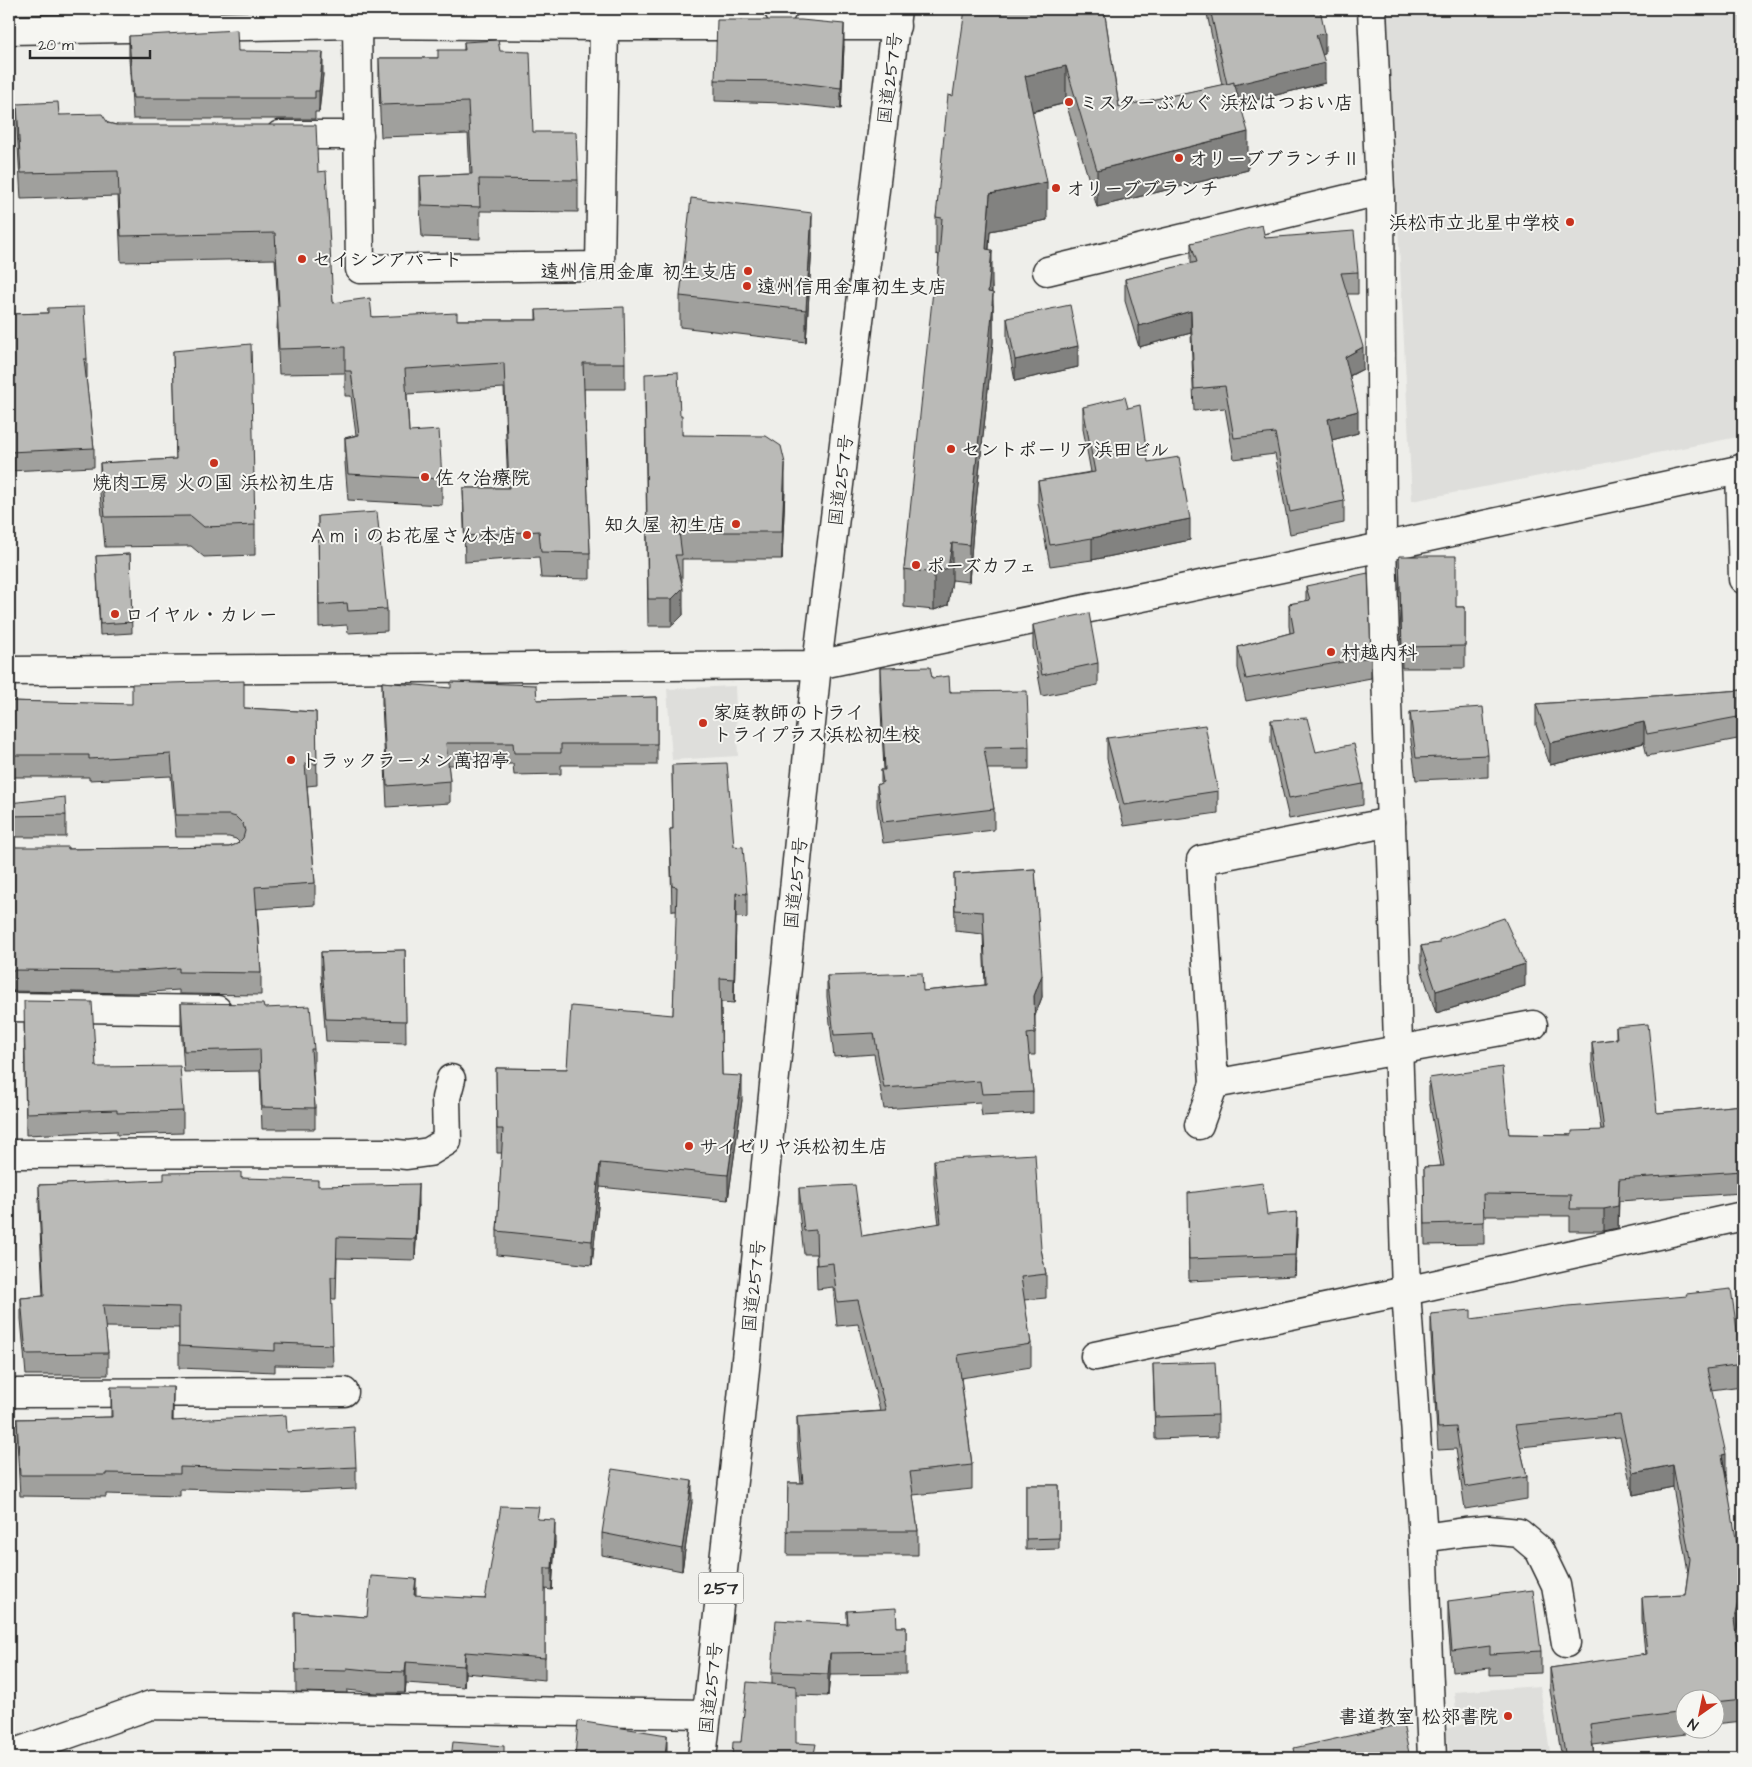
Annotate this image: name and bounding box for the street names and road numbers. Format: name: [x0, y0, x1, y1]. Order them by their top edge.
street label: 国道257号: [871, 30, 910, 126]
street label: 国道257号: [822, 432, 861, 528]
street label: 国道257号: [778, 835, 815, 931]
street label: 国道257号: [736, 1238, 773, 1334]
road number: 257: [698, 1572, 744, 1604]
street label: 国道257号: [693, 1640, 730, 1736]

